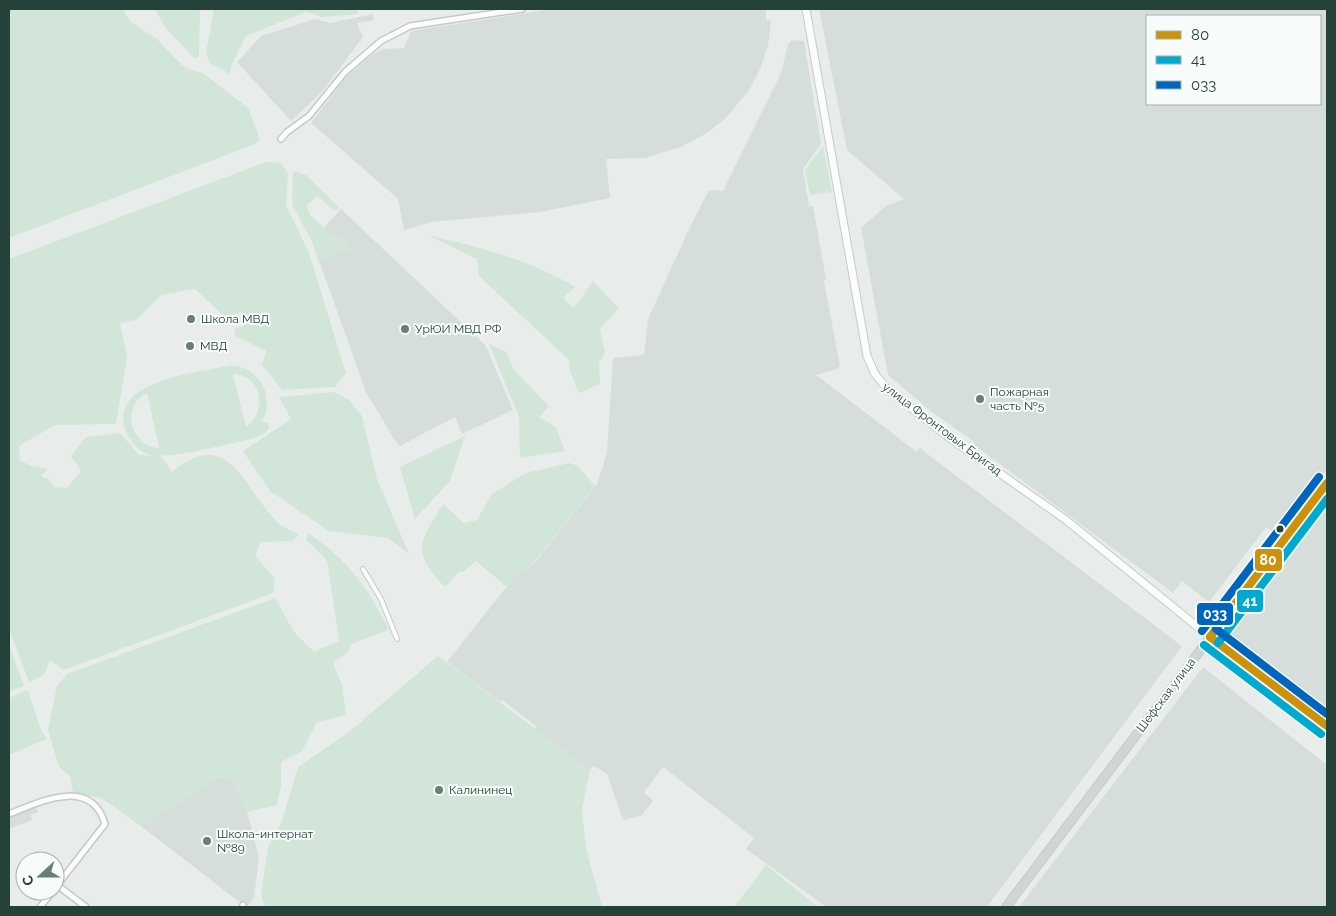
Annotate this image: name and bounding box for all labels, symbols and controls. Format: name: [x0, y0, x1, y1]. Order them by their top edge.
legend: [1146, 15, 1321, 105]
text: 80: [1191, 26, 1209, 44]
text: 41: [1191, 51, 1206, 69]
text: 033: [1191, 76, 1216, 94]
place label: Школа МВД: [201, 312, 269, 326]
marker: Школа МВД: [185, 313, 197, 325]
place label: УрЮИ МВД РФ: [415, 322, 502, 336]
marker: УрЮИ МВД РФ: [399, 323, 411, 335]
place label: МВД: [200, 339, 227, 353]
marker: МВД: [184, 340, 196, 352]
street label: улица Фронтовых Бригад: [880, 380, 1004, 478]
place label: Пожарная часть №5: [990, 385, 1049, 413]
marker: Пожарная часть №5: [974, 393, 986, 405]
unlabelled marker: [1275, 524, 1285, 534]
line badge: 80: [1254, 548, 1283, 572]
text: 80: [1259, 552, 1277, 568]
line badge: 41: [1236, 589, 1264, 613]
text: 41: [1243, 593, 1258, 609]
line badge: 033: [1196, 602, 1234, 626]
text: 033: [1203, 606, 1227, 622]
street label: Шефская улица: [1134, 655, 1198, 735]
place label: Калининец: [449, 783, 512, 797]
marker: Калининец: [433, 784, 445, 796]
place label: Школа-интернат №89: [217, 827, 314, 855]
marker: Школа-интернат №89: [201, 835, 213, 847]
north arrow: [15, 851, 65, 901]
text: С: [19, 873, 37, 888]

